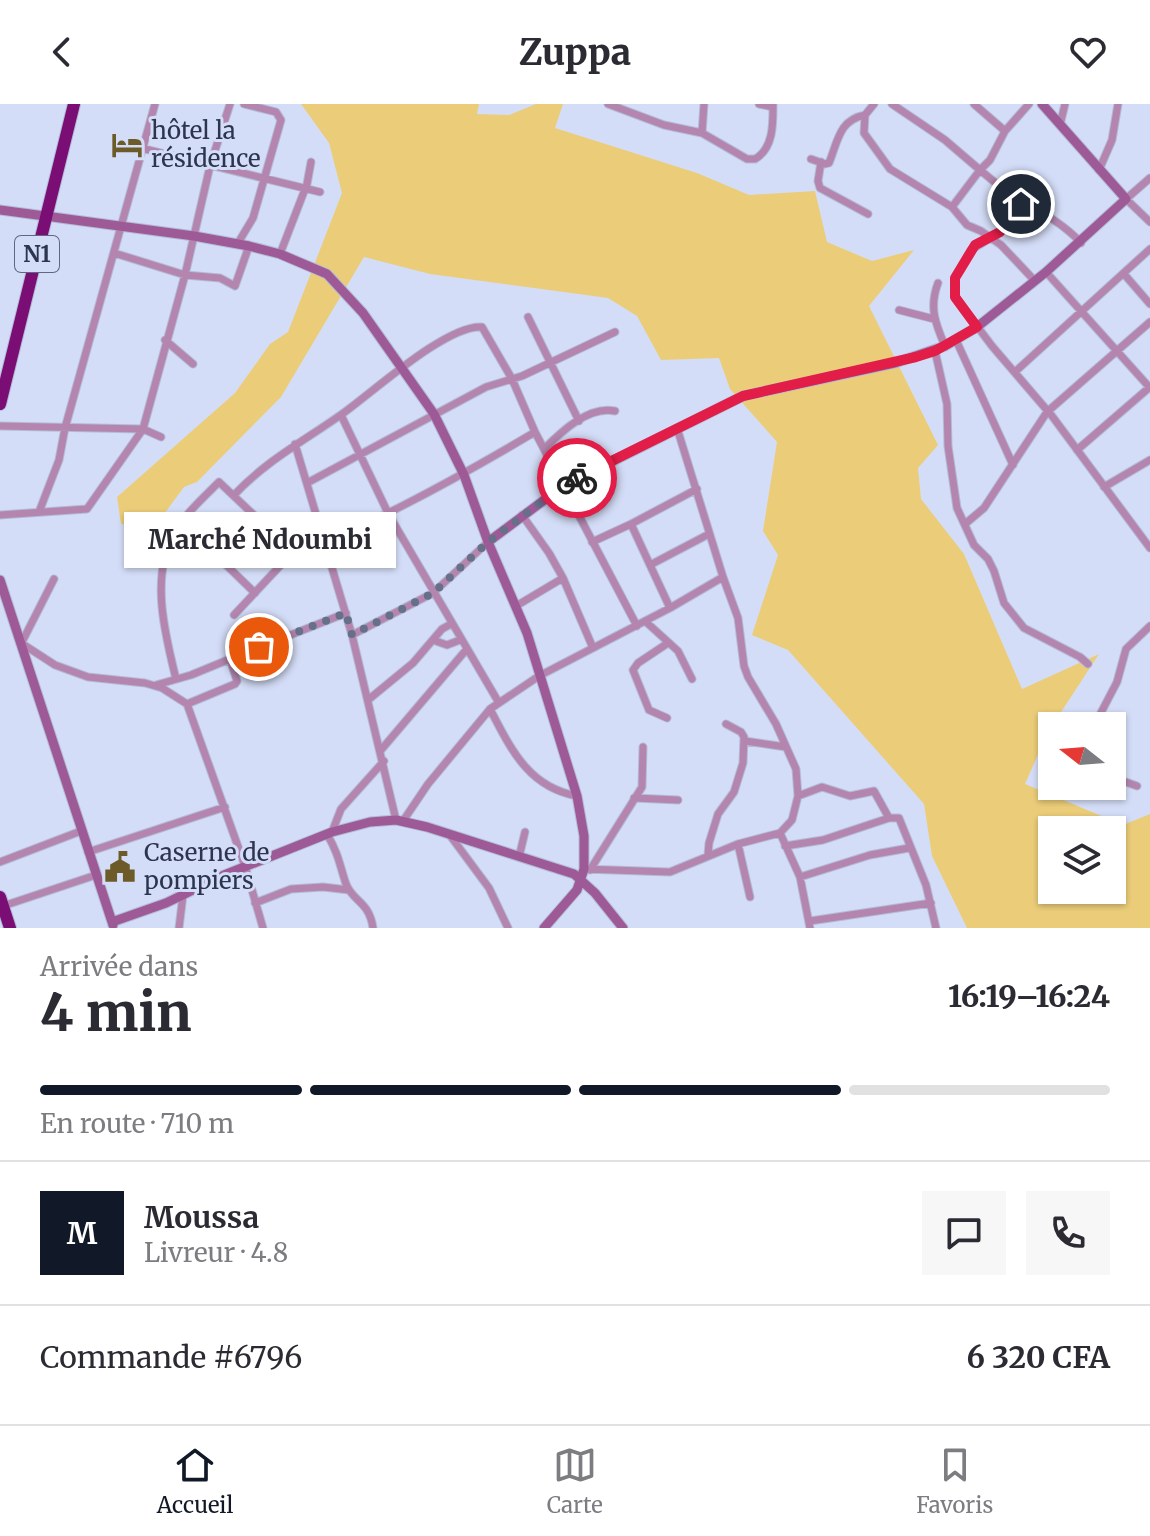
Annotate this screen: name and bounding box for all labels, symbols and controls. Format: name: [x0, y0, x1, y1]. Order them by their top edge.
icon: back: [40, 30, 84, 74]
text: Zuppa: [519, 30, 631, 75]
icon: heart: [1066, 30, 1110, 74]
place label: hôtel la résidence: [151, 115, 261, 174]
hotel icon: hôtel la résidence: [110, 128, 144, 162]
pin: [987, 170, 1055, 238]
icon: home: [999, 182, 1043, 226]
road number: N1: [15, 236, 59, 272]
courier: [537, 438, 617, 518]
icon: bike: [555, 456, 599, 500]
callout: Marché Ndoumbi: [123, 511, 395, 567]
text: Marché Ndoumbi: [148, 523, 372, 556]
pin: [225, 613, 293, 681]
icon: bag: [237, 625, 281, 669]
north arrow: [1038, 712, 1126, 800]
map controls: [1038, 712, 1126, 904]
button: layers: [1038, 816, 1126, 904]
place label: Caserne de pompiers: [144, 837, 269, 896]
public building icon: Caserne de pompiers: [103, 850, 137, 884]
text: Arrivée dans: [40, 950, 198, 983]
text: 16:19–16:24: [948, 977, 1110, 1015]
text: 4 min: [40, 980, 192, 1045]
text: En route · 710 m: [40, 1107, 234, 1140]
button: chat: [922, 1191, 1006, 1275]
button: phone: [1026, 1191, 1110, 1275]
text: Moussa: [144, 1198, 259, 1236]
text: M: [67, 1214, 97, 1252]
text: Livreur · 4.8: [144, 1236, 288, 1269]
text: Commande #6796: [40, 1338, 302, 1376]
text: 6 320 CFA: [966, 1338, 1110, 1376]
tab: Accueil: [157, 1443, 233, 1519]
tab: Carte: [547, 1443, 603, 1519]
tab: Favoris: [916, 1443, 993, 1519]

